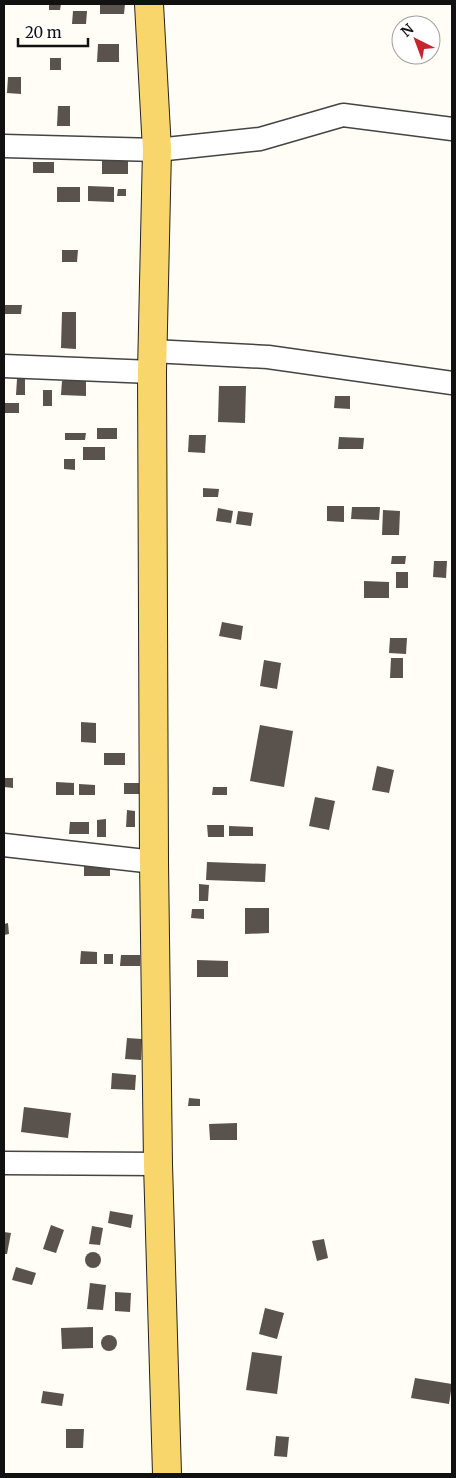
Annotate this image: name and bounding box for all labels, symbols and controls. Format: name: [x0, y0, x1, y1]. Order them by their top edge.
scale bar: [18, 15, 88, 47]
north arrow: [391, 15, 441, 65]
text: N: [397, 20, 417, 41]
text: 20 m: [25, 23, 62, 42]

